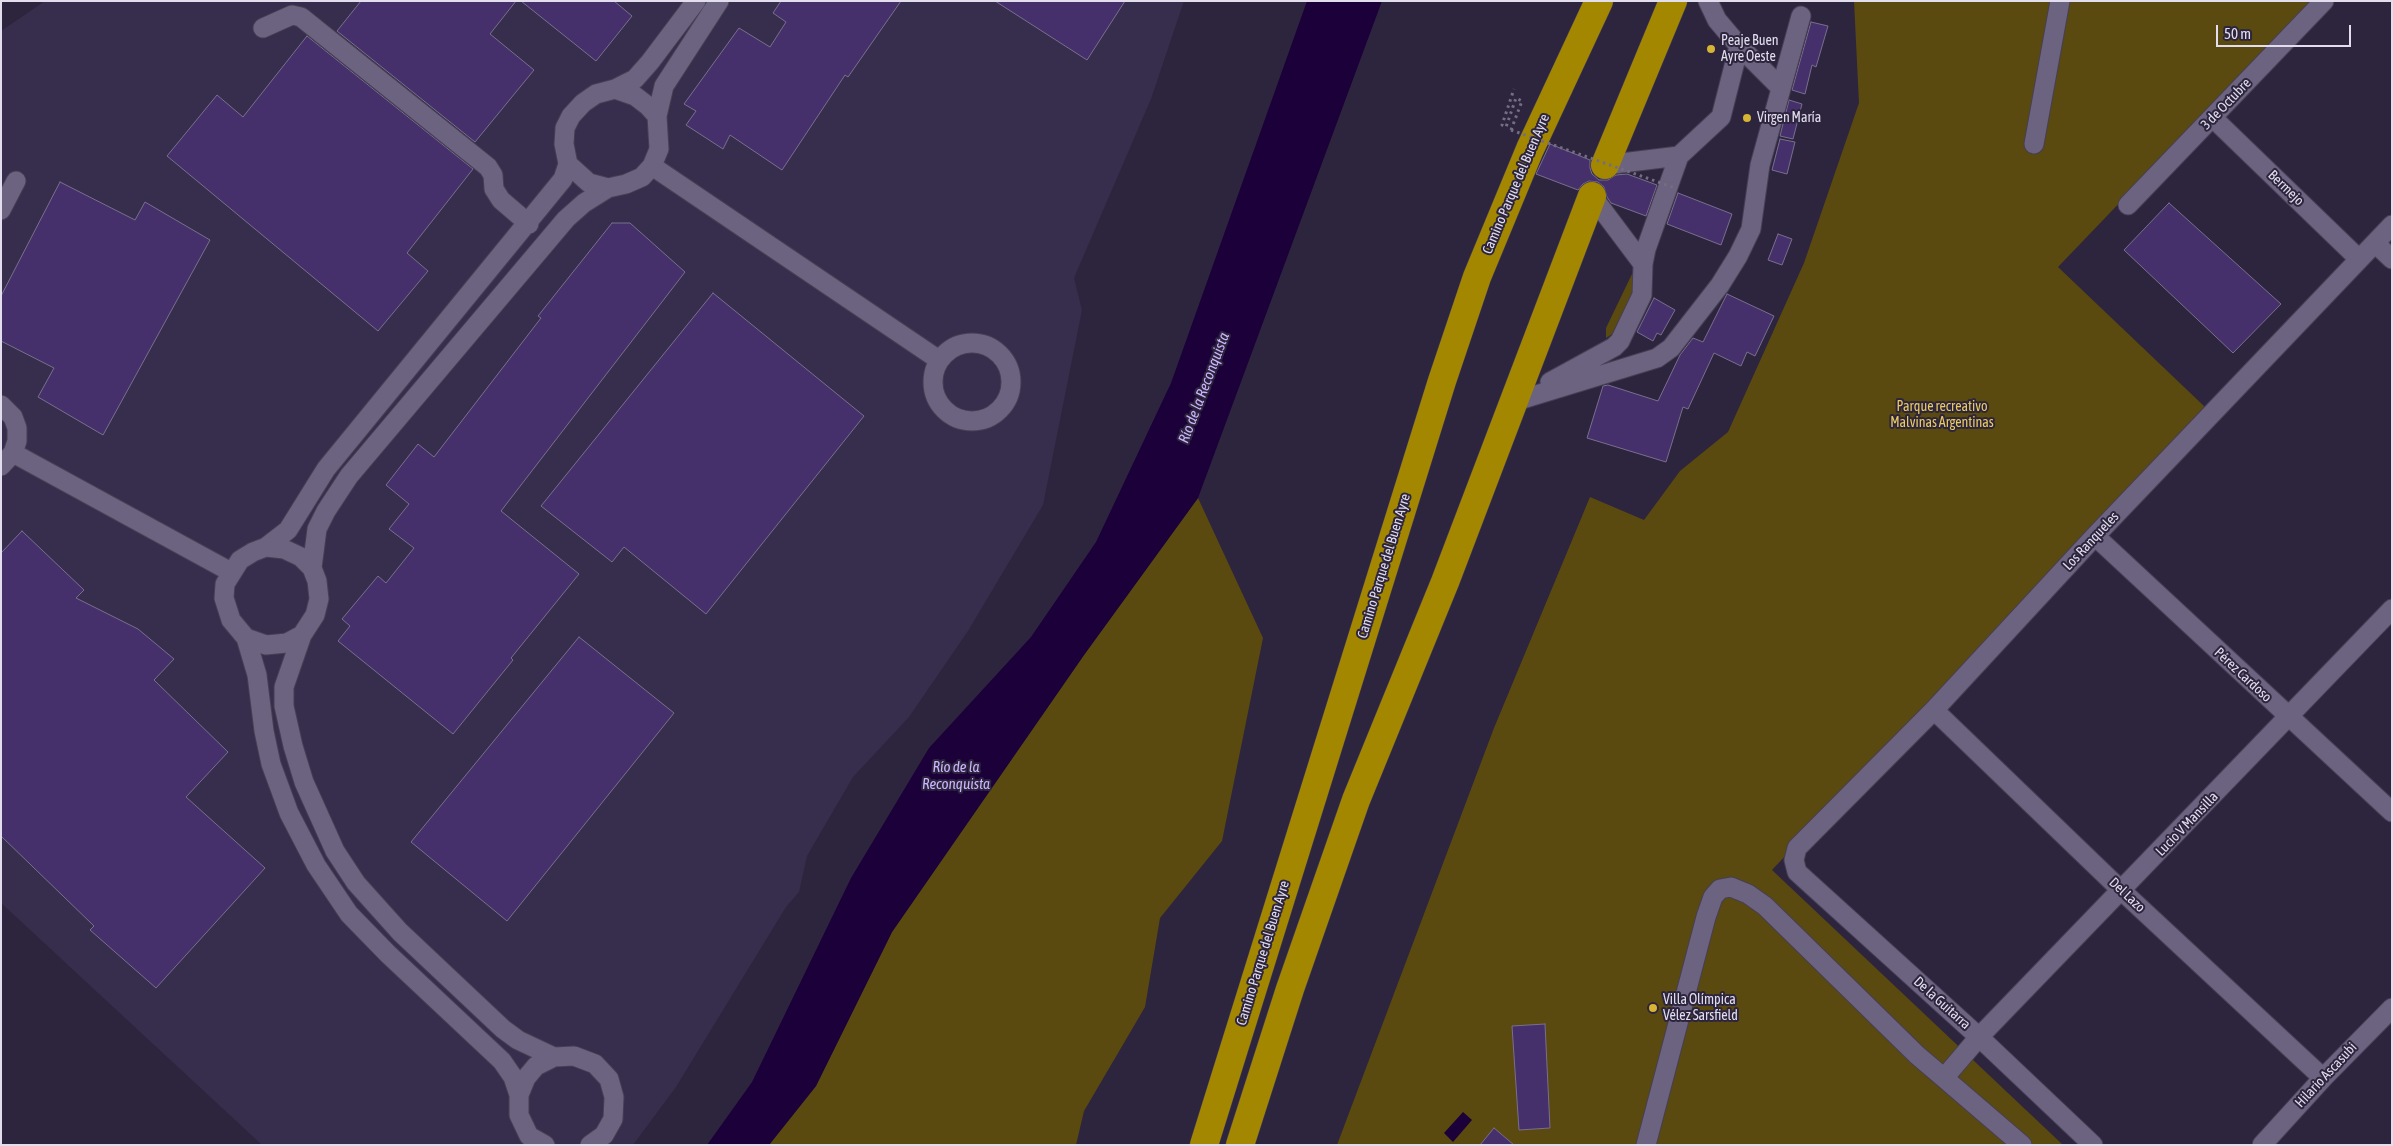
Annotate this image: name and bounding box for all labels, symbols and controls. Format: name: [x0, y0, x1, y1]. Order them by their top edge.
scale bar: [2218, 15, 2353, 47]
text: 50 m: [2224, 25, 2251, 42]
place label: Peaje Buen Ayre Oeste: [1721, 33, 1779, 65]
marker: Peaje Buen Ayre Oeste: [1705, 43, 1717, 55]
street label: 3 de Octubre: [2197, 75, 2255, 133]
place label: Virgen María: [1757, 110, 1821, 126]
street label: Camino Parque del Buen Ayre: [1479, 111, 1553, 257]
marker: Virgen María: [1741, 112, 1753, 124]
street label: Bermejo: [2265, 167, 2307, 209]
water label: Río de la Reconquista: [1175, 330, 1233, 446]
park label: Parque recreativo Malvinas Argentinas: [1890, 399, 1994, 432]
street label: Camino Parque del Buen Ayre: [1354, 492, 1414, 640]
street label: Los Ranqueles: [2060, 508, 2122, 574]
street label: Pérez Cardoso: [2211, 644, 2275, 706]
water label: Río de la Reconquista: [922, 758, 990, 793]
street label: Lucio V Mansilla: [2152, 788, 2222, 860]
street label: Del Lazo: [2105, 874, 2149, 916]
street label: Camino Parque del Buen Ayre: [1233, 879, 1293, 1027]
street label: De la Guitarra: [1910, 973, 1974, 1033]
place label: Villa Olímpica Vélez Sarsfield: [1663, 992, 1738, 1024]
marker: Villa Olímpica Vélez Sarsfield: [1647, 1002, 1659, 1014]
street label: Hilario Ascasubi: [2292, 1039, 2360, 1111]

